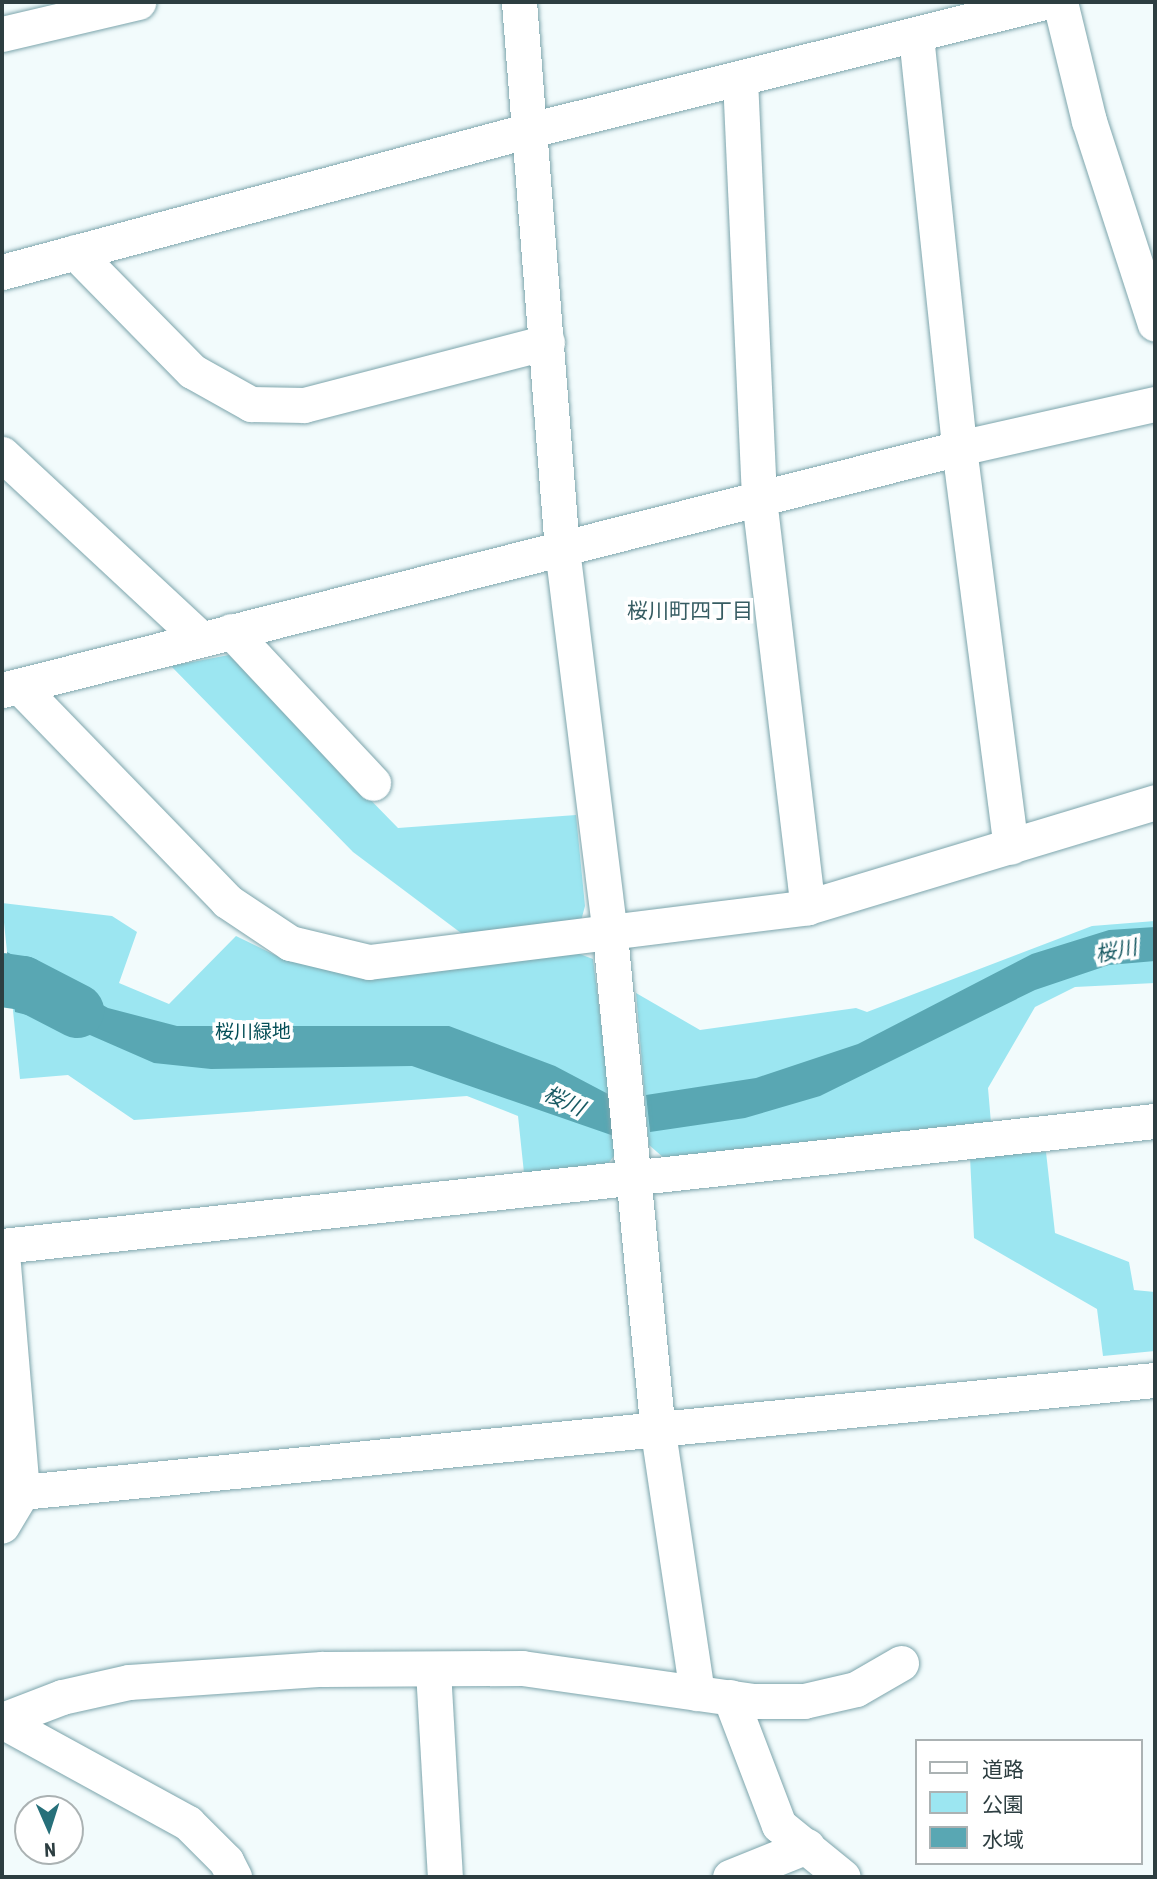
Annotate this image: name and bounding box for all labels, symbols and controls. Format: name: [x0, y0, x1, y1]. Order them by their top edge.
district label: 桜川町四丁目: [627, 598, 753, 624]
water label: 桜川: [1093, 935, 1139, 967]
park label: 桜川緑地: [215, 1021, 291, 1043]
water label: 桜川: [540, 1081, 588, 1121]
legend: [916, 1739, 1143, 1865]
text: 道路: [982, 1758, 1024, 1782]
text: 公園: [982, 1793, 1024, 1817]
north arrow: [14, 1795, 84, 1865]
text: 水域: [982, 1828, 1024, 1852]
text: N: [44, 1838, 56, 1861]

